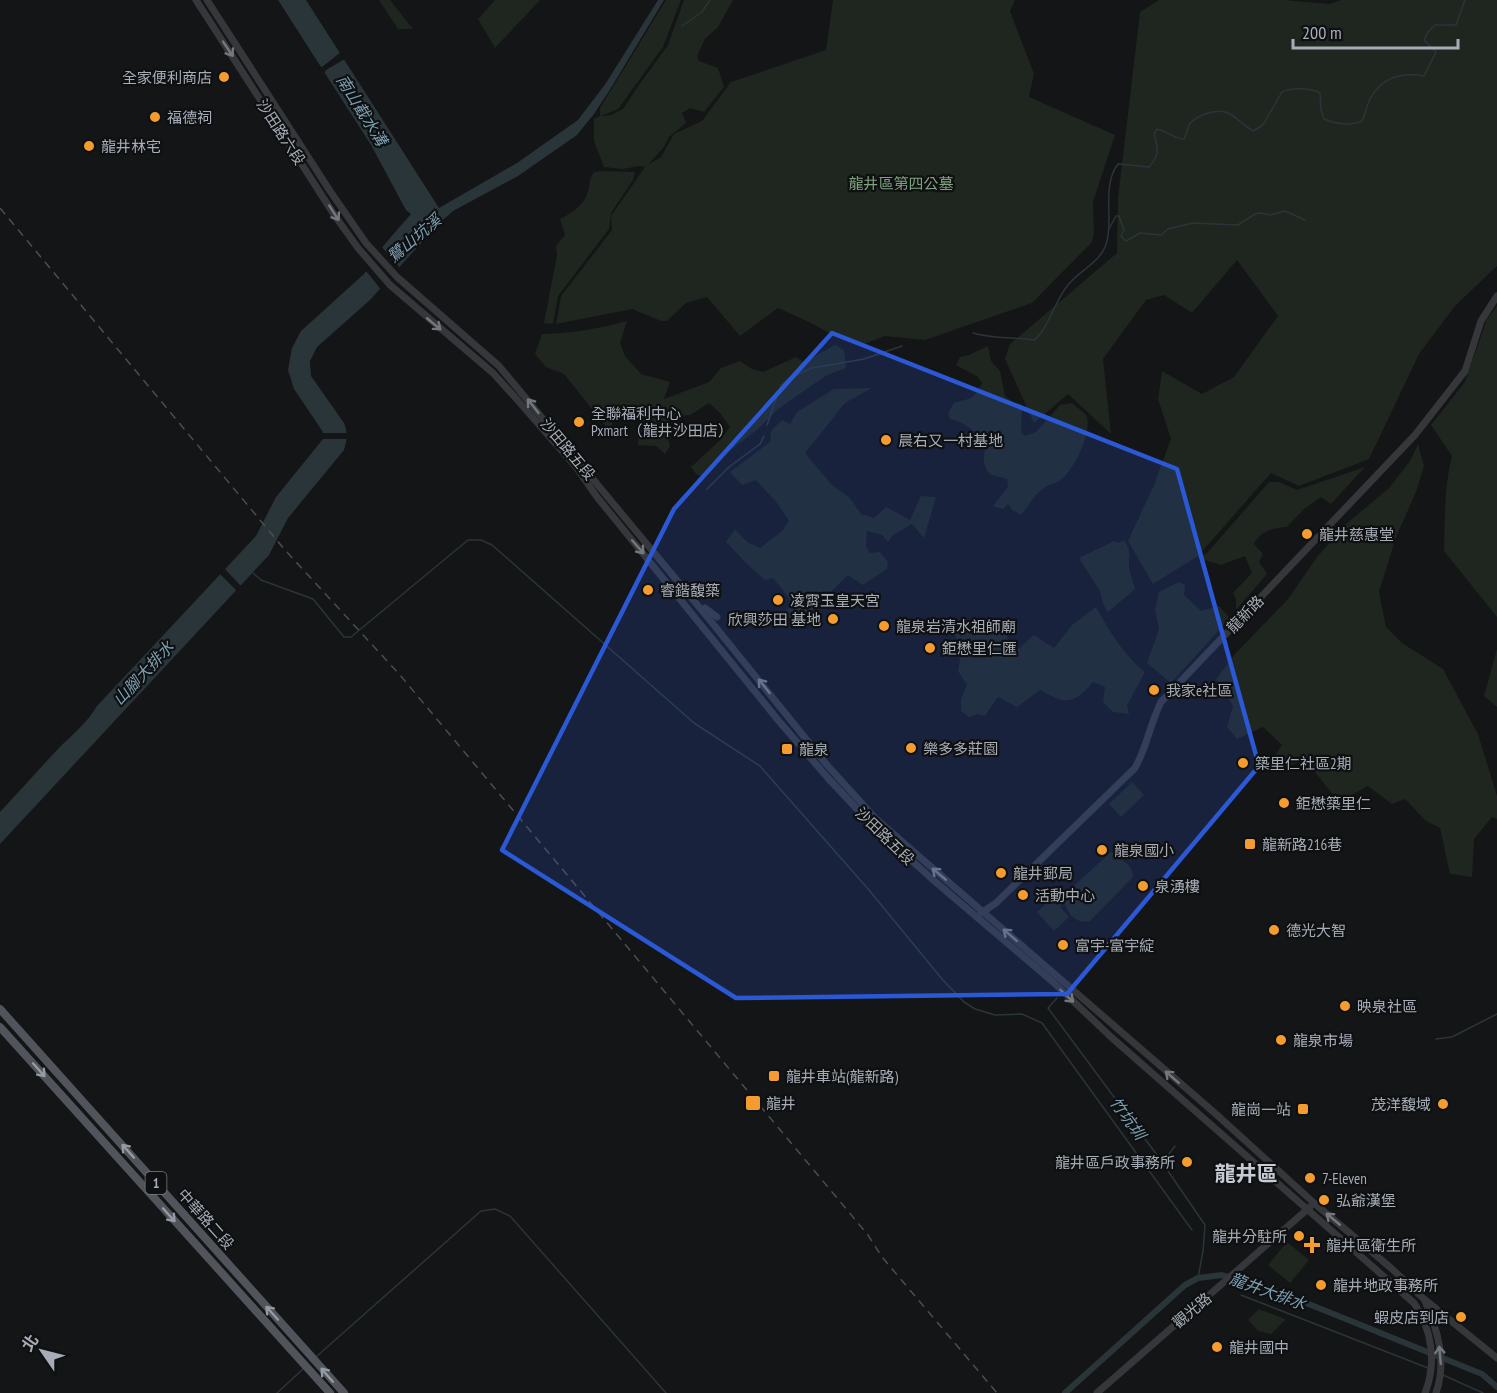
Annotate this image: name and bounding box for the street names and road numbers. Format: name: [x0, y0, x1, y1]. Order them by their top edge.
street label: 沙田路六段: [253, 95, 309, 169]
street label: 沙田路五段: [537, 414, 599, 484]
street label: 龍新路: [1223, 591, 1267, 637]
street label: 沙田路五段: [851, 803, 919, 869]
road number: 1: [146, 1172, 166, 1194]
street label: 中華路二段: [174, 1185, 238, 1253]
street label: 觀光路: [1169, 1288, 1215, 1332]

